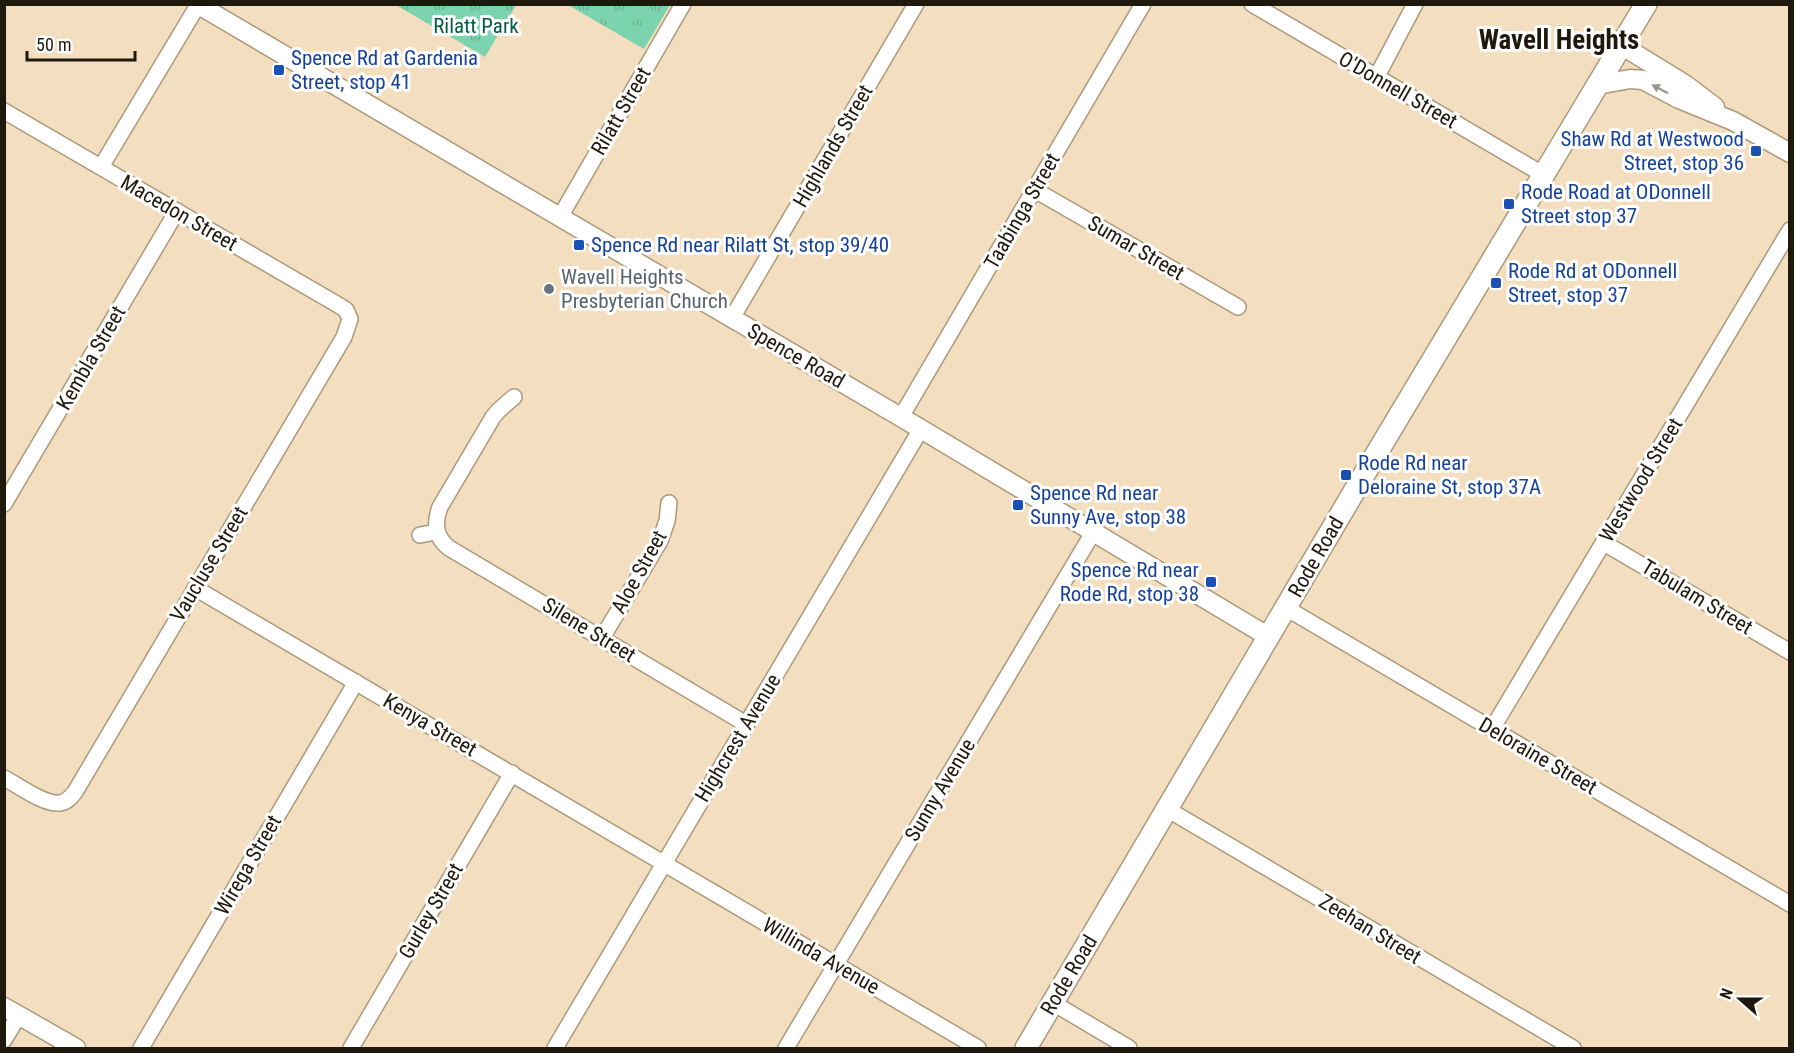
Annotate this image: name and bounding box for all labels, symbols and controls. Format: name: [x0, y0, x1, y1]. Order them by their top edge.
park label: Rilatt Park: [433, 14, 519, 38]
scale bar: [27, 24, 135, 62]
district label: Wavell Heights: [1479, 24, 1639, 56]
text: 50 m: [36, 34, 71, 55]
place label: Spence Rd at Gardenia Street, stop 41: [291, 46, 478, 94]
street label: O'Donnell Street: [1335, 46, 1461, 134]
marker: Spence Rd at Gardenia Street, stop 41: [272, 63, 286, 77]
street label: Rilatt Street: [586, 63, 656, 159]
street label: Highlands Street: [788, 80, 878, 212]
one-way arrow: [1652, 84, 1669, 94]
place label: Shaw Rd at Westwood Street, stop 36: [1561, 127, 1744, 175]
marker: Shaw Rd at Westwood Street, stop 36: [1749, 144, 1763, 158]
street label: Taabinga Street: [979, 149, 1065, 273]
street label: Macedon Street: [116, 170, 242, 256]
place label: Rode Road at ODonnell Street stop 37: [1521, 180, 1711, 228]
marker: Rode Road at ODonnell Street stop 37: [1502, 197, 1516, 211]
street label: Sumar Street: [1084, 211, 1188, 285]
place label: Spence Rd near Rilatt St, stop 39/40: [591, 233, 889, 257]
marker: Spence Rd near Rilatt St, stop 39/40: [572, 238, 586, 252]
place label: Rode Rd at ODonnell Street, stop 37: [1508, 259, 1677, 307]
place label: Wavell Heights Presbyterian Church: [561, 265, 728, 313]
marker: Rode Rd at ODonnell Street, stop 37: [1489, 276, 1503, 290]
marker: Wavell Heights Presbyterian Church: [542, 282, 556, 296]
street label: Kembla Street: [52, 302, 130, 414]
street label: Spence Road: [743, 319, 849, 393]
street label: Westwood Street: [1595, 414, 1687, 546]
place label: Rode Rd near Deloraine St, stop 37A: [1358, 451, 1541, 499]
marker: Rode Rd near Deloraine St, stop 37A: [1339, 468, 1353, 482]
place label: Spence Rd near Sunny Ave, stop 38: [1030, 481, 1186, 529]
marker: Spence Rd near Sunny Ave, stop 38: [1011, 498, 1025, 512]
street label: Vaucluse Street: [165, 502, 253, 626]
street label: Rode Road: [1283, 512, 1349, 602]
street label: Aloe Street: [606, 526, 672, 618]
street label: Tabulam Street: [1637, 555, 1757, 639]
place label: Spence Rd near Rode Rd, stop 38: [1060, 558, 1199, 606]
marker: Spence Rd near Rode Rd, stop 38: [1204, 575, 1218, 589]
street label: Silene Street: [538, 593, 640, 667]
street label: Highcrest Avenue: [690, 669, 786, 806]
street label: Kenya Street: [379, 689, 481, 761]
street label: Deloraine Street: [1475, 713, 1601, 799]
street label: Sunny Avenue: [900, 734, 980, 846]
street label: Wirega Street: [210, 811, 286, 919]
street label: Gurley Street: [394, 859, 468, 963]
street label: Zeehan Street: [1315, 889, 1425, 969]
street label: Willinda Avenue: [758, 913, 884, 999]
street label: Rode Road: [1036, 931, 1102, 1019]
north arrow: [1710, 969, 1770, 1029]
text: N: [1716, 986, 1737, 1002]

